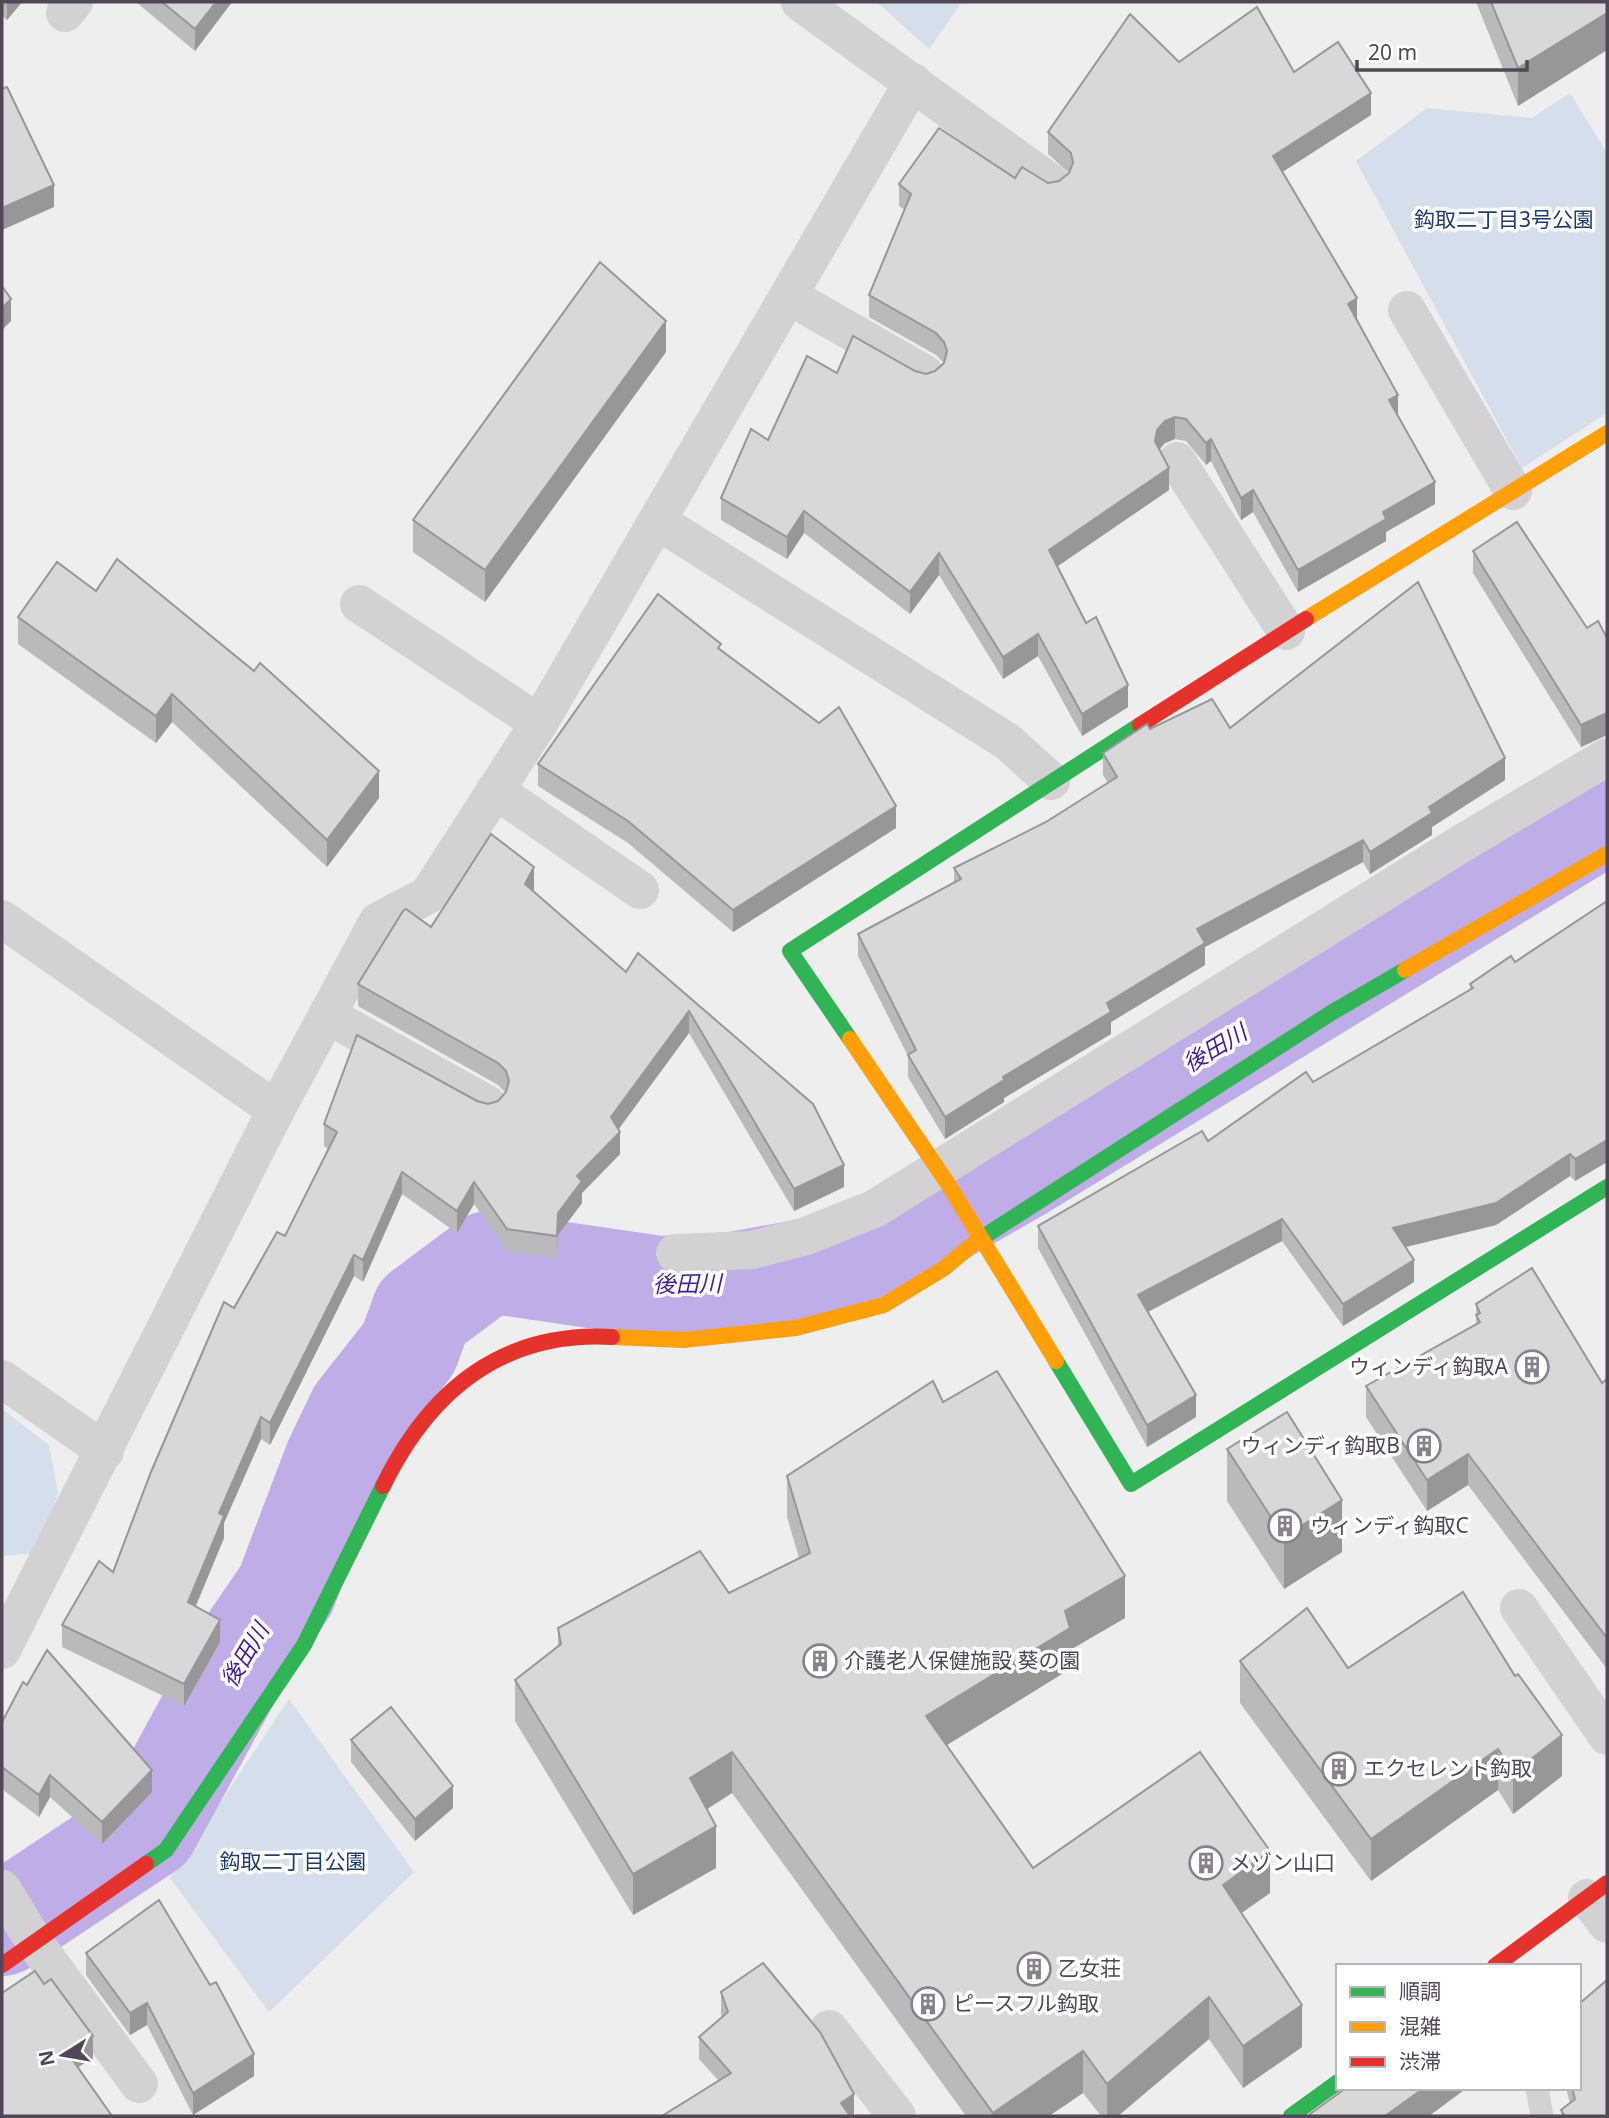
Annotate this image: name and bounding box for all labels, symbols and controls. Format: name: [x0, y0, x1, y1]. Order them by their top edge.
scale bar: [1357, 28, 1527, 72]
text: 20 m: [1368, 38, 1417, 66]
park label: 鈎取二丁目3号公園: [1414, 205, 1594, 233]
water label: 後田川: [1177, 1014, 1255, 1079]
water label: 後田川: [652, 1266, 725, 1300]
building icon: ウィンディ鈎取A: [1513, 1348, 1551, 1386]
place label: ウィンディ鈎取A: [1349, 1352, 1509, 1380]
building icon: ウィンディ鈎取B: [1405, 1427, 1443, 1465]
place label: ウィンディ鈎取B: [1241, 1431, 1400, 1459]
building icon: ウィンディ鈎取C: [1266, 1507, 1304, 1545]
place label: ウィンディ鈎取C: [1310, 1511, 1469, 1539]
water label: 後田川: [213, 1614, 277, 1692]
building icon: 介護老人保健施設 葵の園: [801, 1642, 839, 1680]
place label: 介護老人保健施設 葵の園: [844, 1646, 1080, 1674]
building icon: エクセレント鈎取: [1320, 1750, 1358, 1788]
place label: エクセレント鈎取: [1364, 1754, 1532, 1782]
building icon: メゾン山口: [1187, 1844, 1225, 1882]
park label: 鈎取二丁目公園: [220, 1847, 367, 1875]
place label: メゾン山口: [1230, 1848, 1335, 1876]
building icon: 乙女荘: [1015, 1950, 1053, 1988]
place label: 乙女荘: [1058, 1954, 1121, 1982]
legend: [1336, 1964, 1581, 2090]
text: 順調: [1399, 1977, 1441, 2005]
building icon: ピースフル鈎取: [909, 1985, 947, 2023]
place label: ピースフル鈎取: [953, 1989, 1099, 2017]
text: 混雑: [1399, 2012, 1441, 2040]
north arrow: [28, 2020, 98, 2090]
text: 渋滞: [1399, 2047, 1441, 2075]
text: N: [32, 2048, 61, 2068]

